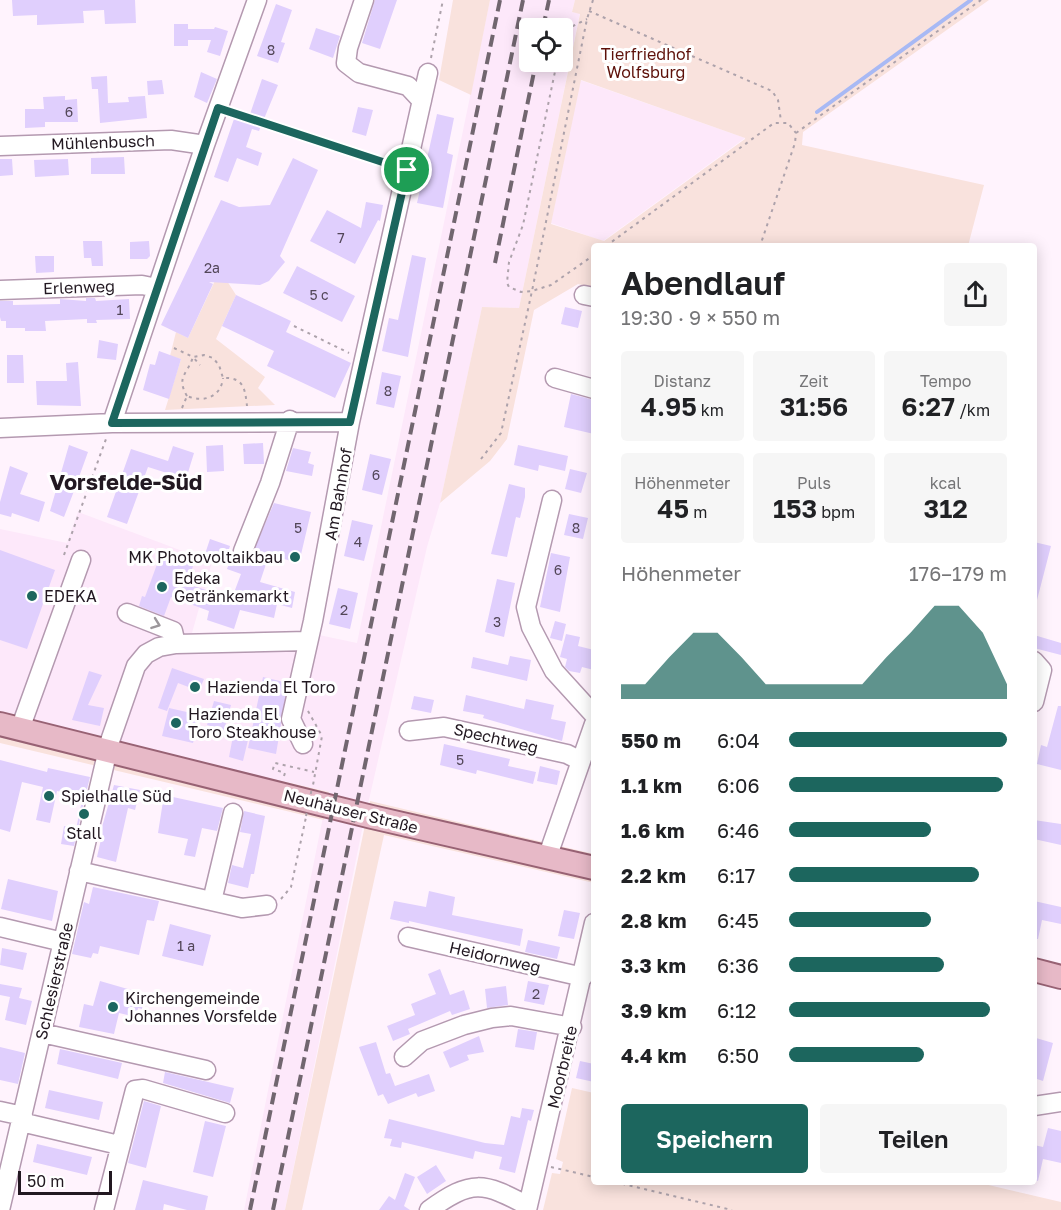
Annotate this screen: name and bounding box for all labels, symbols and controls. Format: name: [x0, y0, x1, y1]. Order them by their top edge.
map controls: [519, 18, 573, 72]
button: locate: [519, 18, 573, 72]
house number: 8: [267, 41, 275, 58]
park label: Tierfriedhof Wolfsburg: [601, 44, 691, 82]
house number: 6: [65, 103, 73, 120]
street label: Mühlenbusch: [51, 130, 155, 154]
pin: [381, 144, 432, 195]
icon: arrive: [390, 153, 423, 186]
house number: 7: [337, 229, 345, 246]
house number: 2a: [204, 259, 220, 276]
text: Abendlauf: [621, 263, 785, 302]
button: share: [944, 263, 1007, 326]
street label: Erlenweg: [43, 276, 115, 298]
house number: 5 c: [309, 286, 329, 303]
house number: 1: [117, 301, 124, 318]
text: 19:30 · 9 × 550 m: [621, 305, 780, 329]
text: Distanz: [654, 371, 711, 391]
text: Zeit: [799, 371, 829, 391]
text: Tempo: [920, 371, 971, 391]
house number: 8: [384, 382, 392, 399]
text: 4.95: [641, 391, 697, 422]
text: 31:56: [780, 391, 848, 422]
text: 6:27: [901, 391, 955, 422]
text: km: [697, 400, 724, 420]
text: /km: [955, 400, 990, 420]
street label: Am Bahnhof: [320, 446, 356, 542]
house number: 6: [372, 466, 380, 483]
district label: Vorsfelde-Süd: [50, 468, 202, 495]
text: Höhenmeter: [634, 473, 730, 493]
text: Puls: [797, 473, 831, 493]
text: kcal: [930, 473, 961, 493]
text: 45: [657, 493, 689, 524]
text: 153: [773, 493, 817, 524]
text: 312: [923, 493, 968, 524]
text: m: [689, 502, 707, 522]
text: bpm: [817, 502, 855, 522]
house number: 5: [294, 519, 302, 536]
house number: 8: [572, 519, 580, 536]
house number: 4: [354, 533, 362, 550]
place label: MK Photovoltaikbau: [128, 547, 283, 567]
marker: MK Photovoltaikbau: [288, 550, 302, 564]
house number: 6: [554, 561, 562, 578]
text: Höhenmeter: [621, 561, 741, 585]
text: 176–179 m: [909, 561, 1007, 585]
place label: Edeka Getränkemarkt: [174, 568, 289, 606]
marker: Edeka Getränkemarkt: [155, 580, 169, 594]
place label: EDEKA: [44, 586, 97, 606]
marker: EDEKA: [25, 589, 39, 603]
house number: 2: [340, 601, 348, 618]
house number: 3: [493, 613, 501, 630]
one-way arrow: [151, 617, 161, 630]
place label: Hazienda El Toro: [207, 677, 335, 697]
marker: Hazienda El Toro: [188, 680, 202, 694]
place label: Hazienda El Toro Steakhouse: [188, 704, 316, 742]
marker: Hazienda El Toro Steakhouse: [169, 716, 183, 730]
street label: Spechtweg: [452, 719, 540, 757]
text: 550 m: [621, 728, 681, 752]
text: 6:04: [717, 728, 760, 752]
house number: 5: [456, 751, 464, 768]
text: 1.1 km: [621, 773, 682, 797]
text: 6:06: [717, 773, 760, 797]
street label: Neuhäuser Straße: [282, 785, 420, 837]
place label: Spielhalle Süd: [61, 786, 172, 806]
marker: Spielhalle Süd: [42, 789, 56, 803]
marker: Stall: [77, 807, 91, 821]
text: 1.6 km: [621, 818, 685, 842]
text: 6:46: [717, 818, 759, 842]
place label: Stall: [66, 823, 102, 843]
text: 2.2 km: [621, 863, 686, 887]
text: 6:17: [717, 863, 755, 887]
text: 2.8 km: [621, 908, 687, 932]
text: 6:45: [717, 908, 759, 932]
street label: Schlesierstraße: [31, 920, 77, 1042]
house number: 1 a: [177, 937, 195, 954]
street label: Heidornweg: [447, 937, 543, 977]
text: 3.3 km: [621, 953, 686, 977]
text: 6:36: [717, 953, 759, 977]
house number: 2: [532, 985, 540, 1002]
place label: Kirchengemeinde Johannes Vorsfelde: [125, 988, 277, 1026]
text: 3.9 km: [621, 998, 686, 1022]
text: 6:12: [717, 998, 756, 1022]
marker: Kirchengemeinde Johannes Vorsfelde: [106, 1000, 120, 1014]
street label: Moorbreite: [543, 1024, 581, 1110]
text: 4.4 km: [621, 1043, 687, 1067]
text: 6:50: [717, 1043, 759, 1067]
button: Speichern: [621, 1104, 808, 1173]
button: Teilen: [820, 1104, 1007, 1173]
scale bar: [18, 1168, 112, 1196]
text: 50 m: [27, 1171, 64, 1191]

